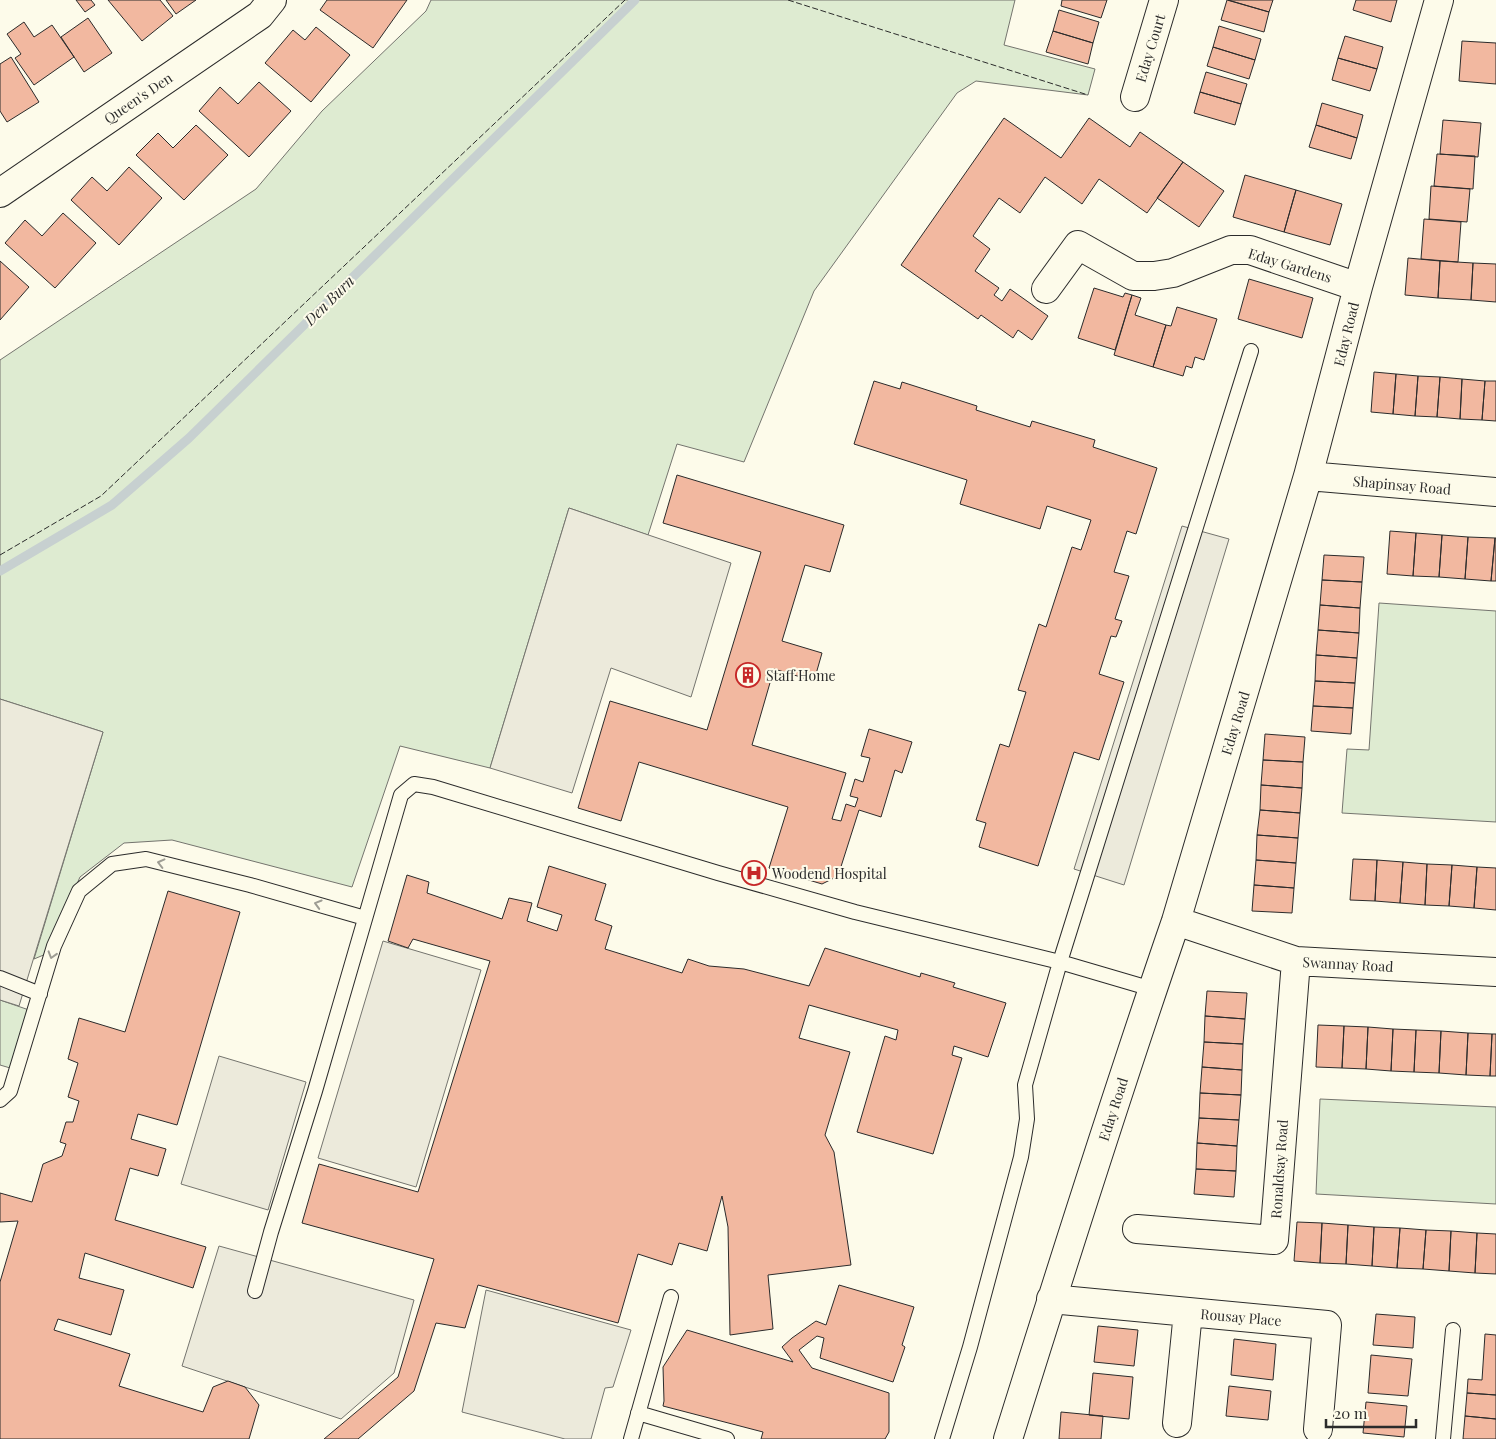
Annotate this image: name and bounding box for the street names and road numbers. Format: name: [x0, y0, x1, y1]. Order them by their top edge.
street label: Eday Court: [1131, 11, 1170, 84]
street label: Queen's Den: [100, 68, 176, 128]
street label: Eday Gardens: [1246, 243, 1334, 287]
street label: Eday Road: [1329, 300, 1363, 368]
street label: Shapinsay Road: [1352, 471, 1452, 499]
street label: Eday Road: [1216, 689, 1254, 757]
street label: Swannay Road: [1302, 952, 1394, 976]
street label: Eday Road: [1094, 1075, 1132, 1143]
street label: Ronaldsay Road: [1266, 1119, 1292, 1219]
street label: Rousay Place: [1200, 1304, 1282, 1330]

